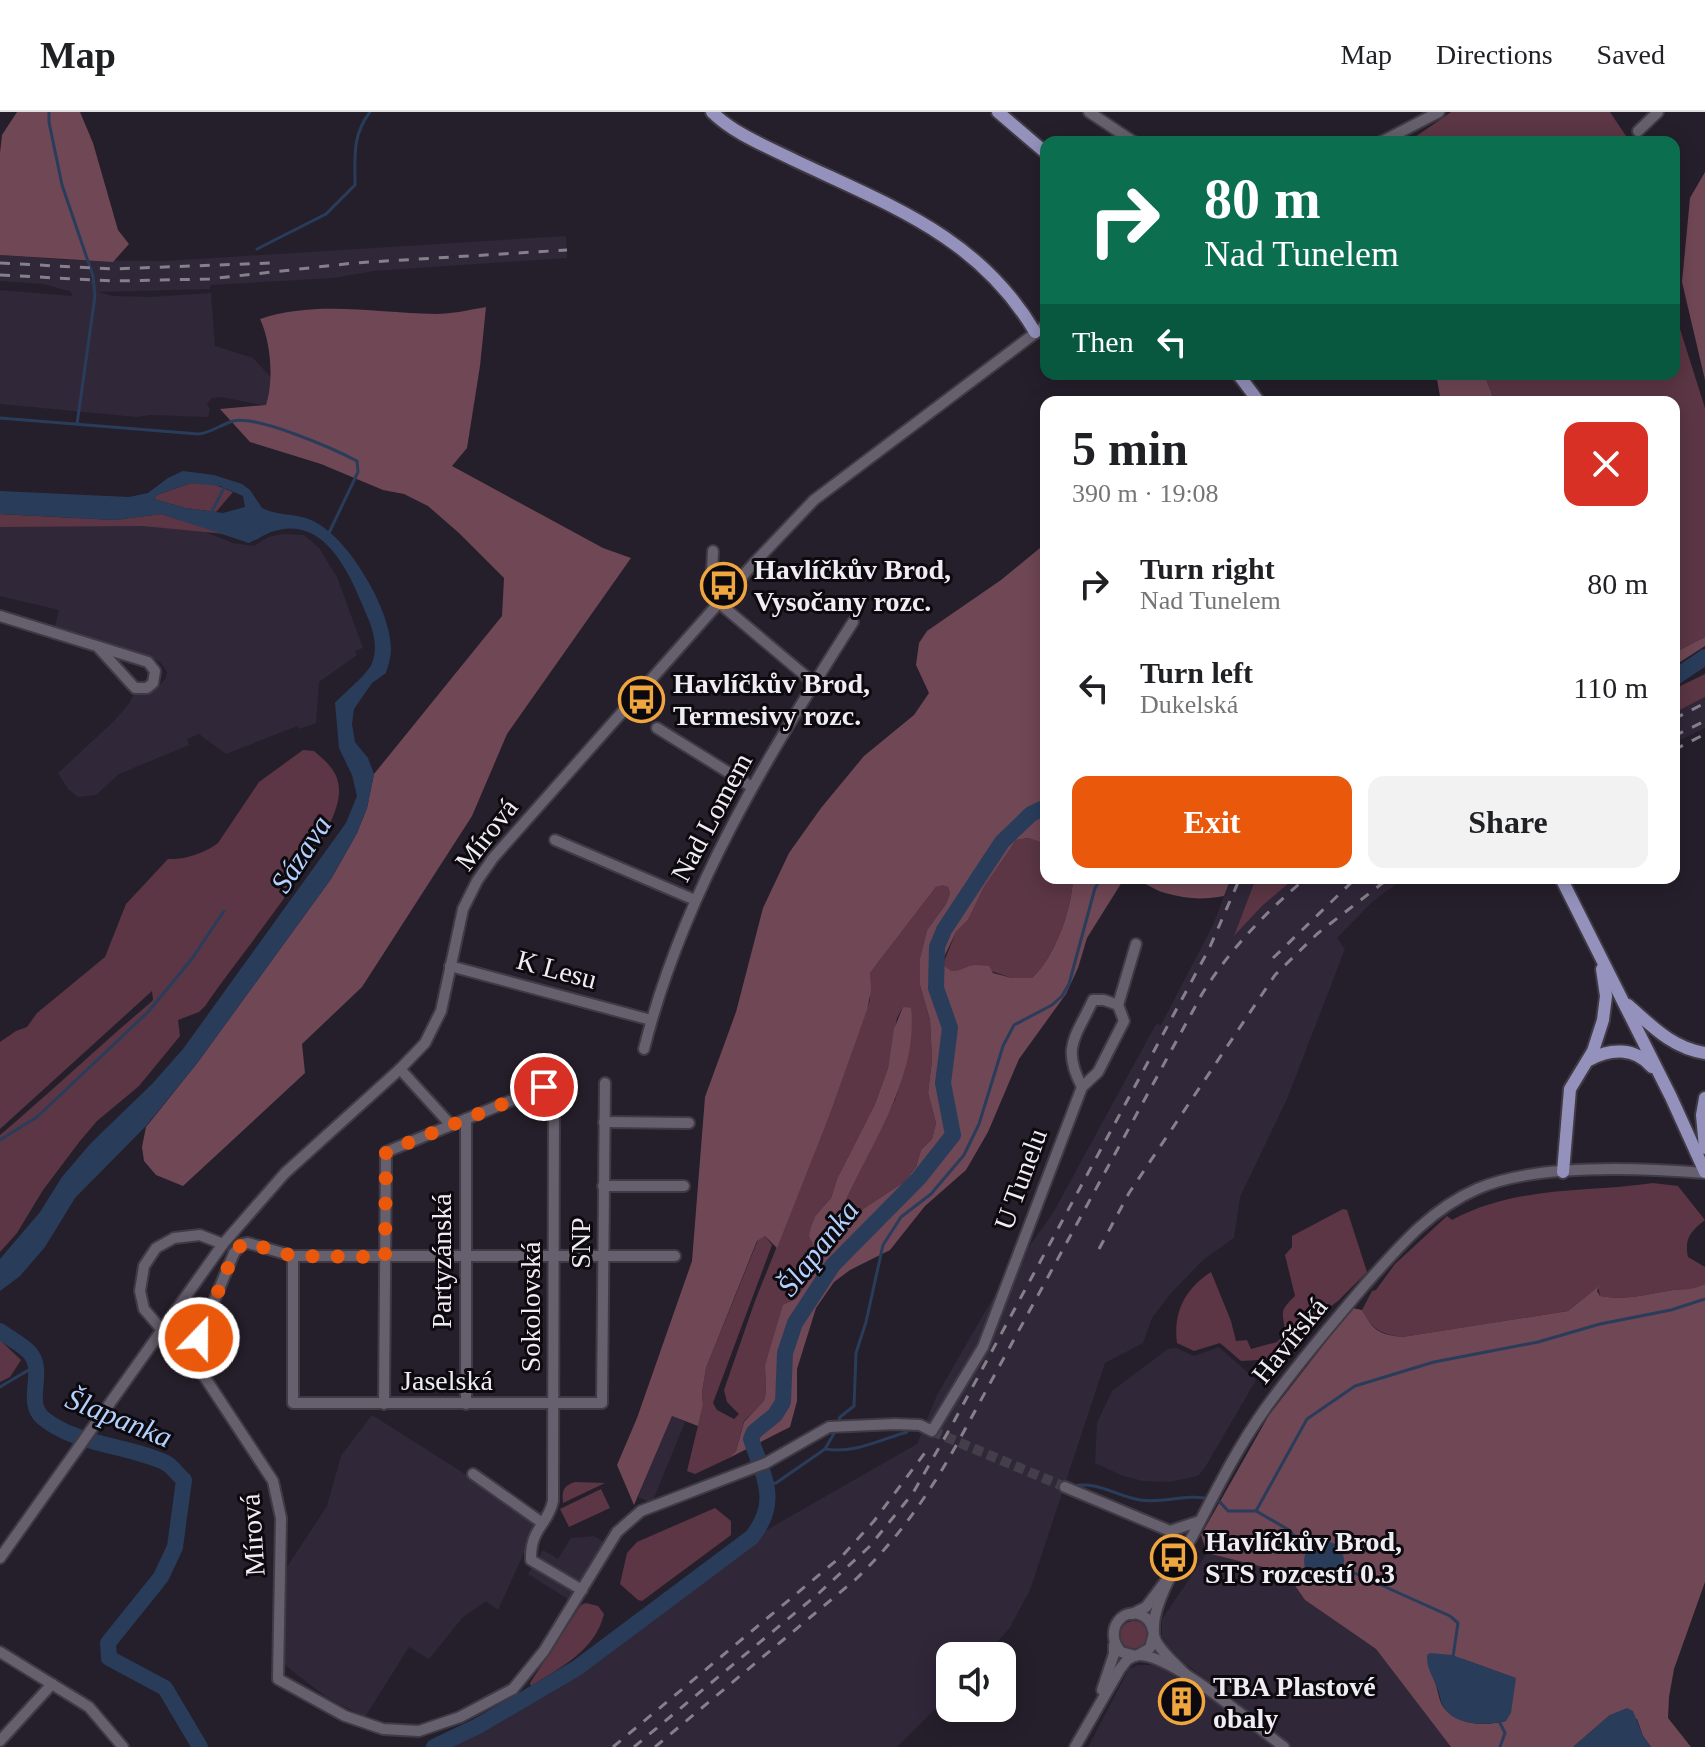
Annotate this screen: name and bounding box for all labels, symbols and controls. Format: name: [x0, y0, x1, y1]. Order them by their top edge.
text: Map: [40, 34, 116, 76]
text: Map: [1341, 39, 1392, 70]
text: Directions: [1436, 39, 1553, 70]
text: Saved: [1597, 39, 1665, 70]
icon: right: [1072, 168, 1176, 272]
text: 80 m: [1204, 168, 1321, 230]
text: Nad Tunelem: [1204, 234, 1399, 274]
icon: left: [1150, 320, 1194, 364]
text: Then: [1072, 325, 1134, 358]
text: 5 min: [1072, 422, 1188, 475]
button: close: [1564, 422, 1648, 506]
text: 390 m · 19:08: [1072, 479, 1219, 508]
text: Turn right: [1140, 552, 1275, 585]
place label: Havlíčkův Brod, Vysočany rozc.: [754, 554, 951, 617]
bus stop icon: Havlíčkův Brod, Vysočany rozc.: [699, 561, 747, 609]
icon: right: [1072, 562, 1116, 606]
text: 80 m: [1587, 567, 1648, 600]
text: Nad Tunelem: [1140, 586, 1281, 615]
text: Turn left: [1140, 656, 1253, 689]
icon: left: [1072, 666, 1116, 710]
place label: Havlíčkův Brod, Termesivy rozc.: [673, 668, 870, 731]
text: 110 m: [1573, 671, 1648, 704]
bus stop icon: Havlíčkův Brod, Termesivy rozc.: [618, 675, 666, 723]
text: Dukelská: [1140, 690, 1238, 719]
street label: Nad Lomem: [665, 748, 758, 887]
button: Exit: [1072, 776, 1352, 868]
button: Share: [1368, 776, 1648, 868]
street label: Mírová: [449, 792, 524, 876]
water label: Sázava: [264, 809, 338, 898]
street label: K Lesu: [513, 944, 600, 995]
pin: [510, 1053, 578, 1121]
icon: arrive: [522, 1065, 566, 1109]
street label: U Tunelu: [988, 1125, 1053, 1234]
street label: Partyzánská: [426, 1193, 457, 1329]
water label: Šlapanka: [770, 1194, 865, 1302]
street label: SNP: [565, 1217, 596, 1269]
street label: Sokolovská: [515, 1241, 546, 1372]
street label: Havířská: [1246, 1291, 1334, 1389]
position arrow: [157, 1296, 241, 1380]
street label: Jaselská: [401, 1365, 493, 1396]
water label: Šlapanka: [61, 1381, 177, 1454]
street label: Mírová: [234, 1492, 271, 1577]
place label: Havlíčkův Brod, STS rozcestí 0.3: [1205, 1526, 1402, 1589]
bus stop icon: Havlíčkův Brod, STS rozcestí 0.3: [1150, 1533, 1198, 1581]
map controls: [936, 1642, 1016, 1722]
button: sound: [936, 1642, 1016, 1722]
place label: TBA Plastové obaly: [1213, 1671, 1376, 1734]
building icon: TBA Plastové obaly: [1158, 1678, 1206, 1726]

